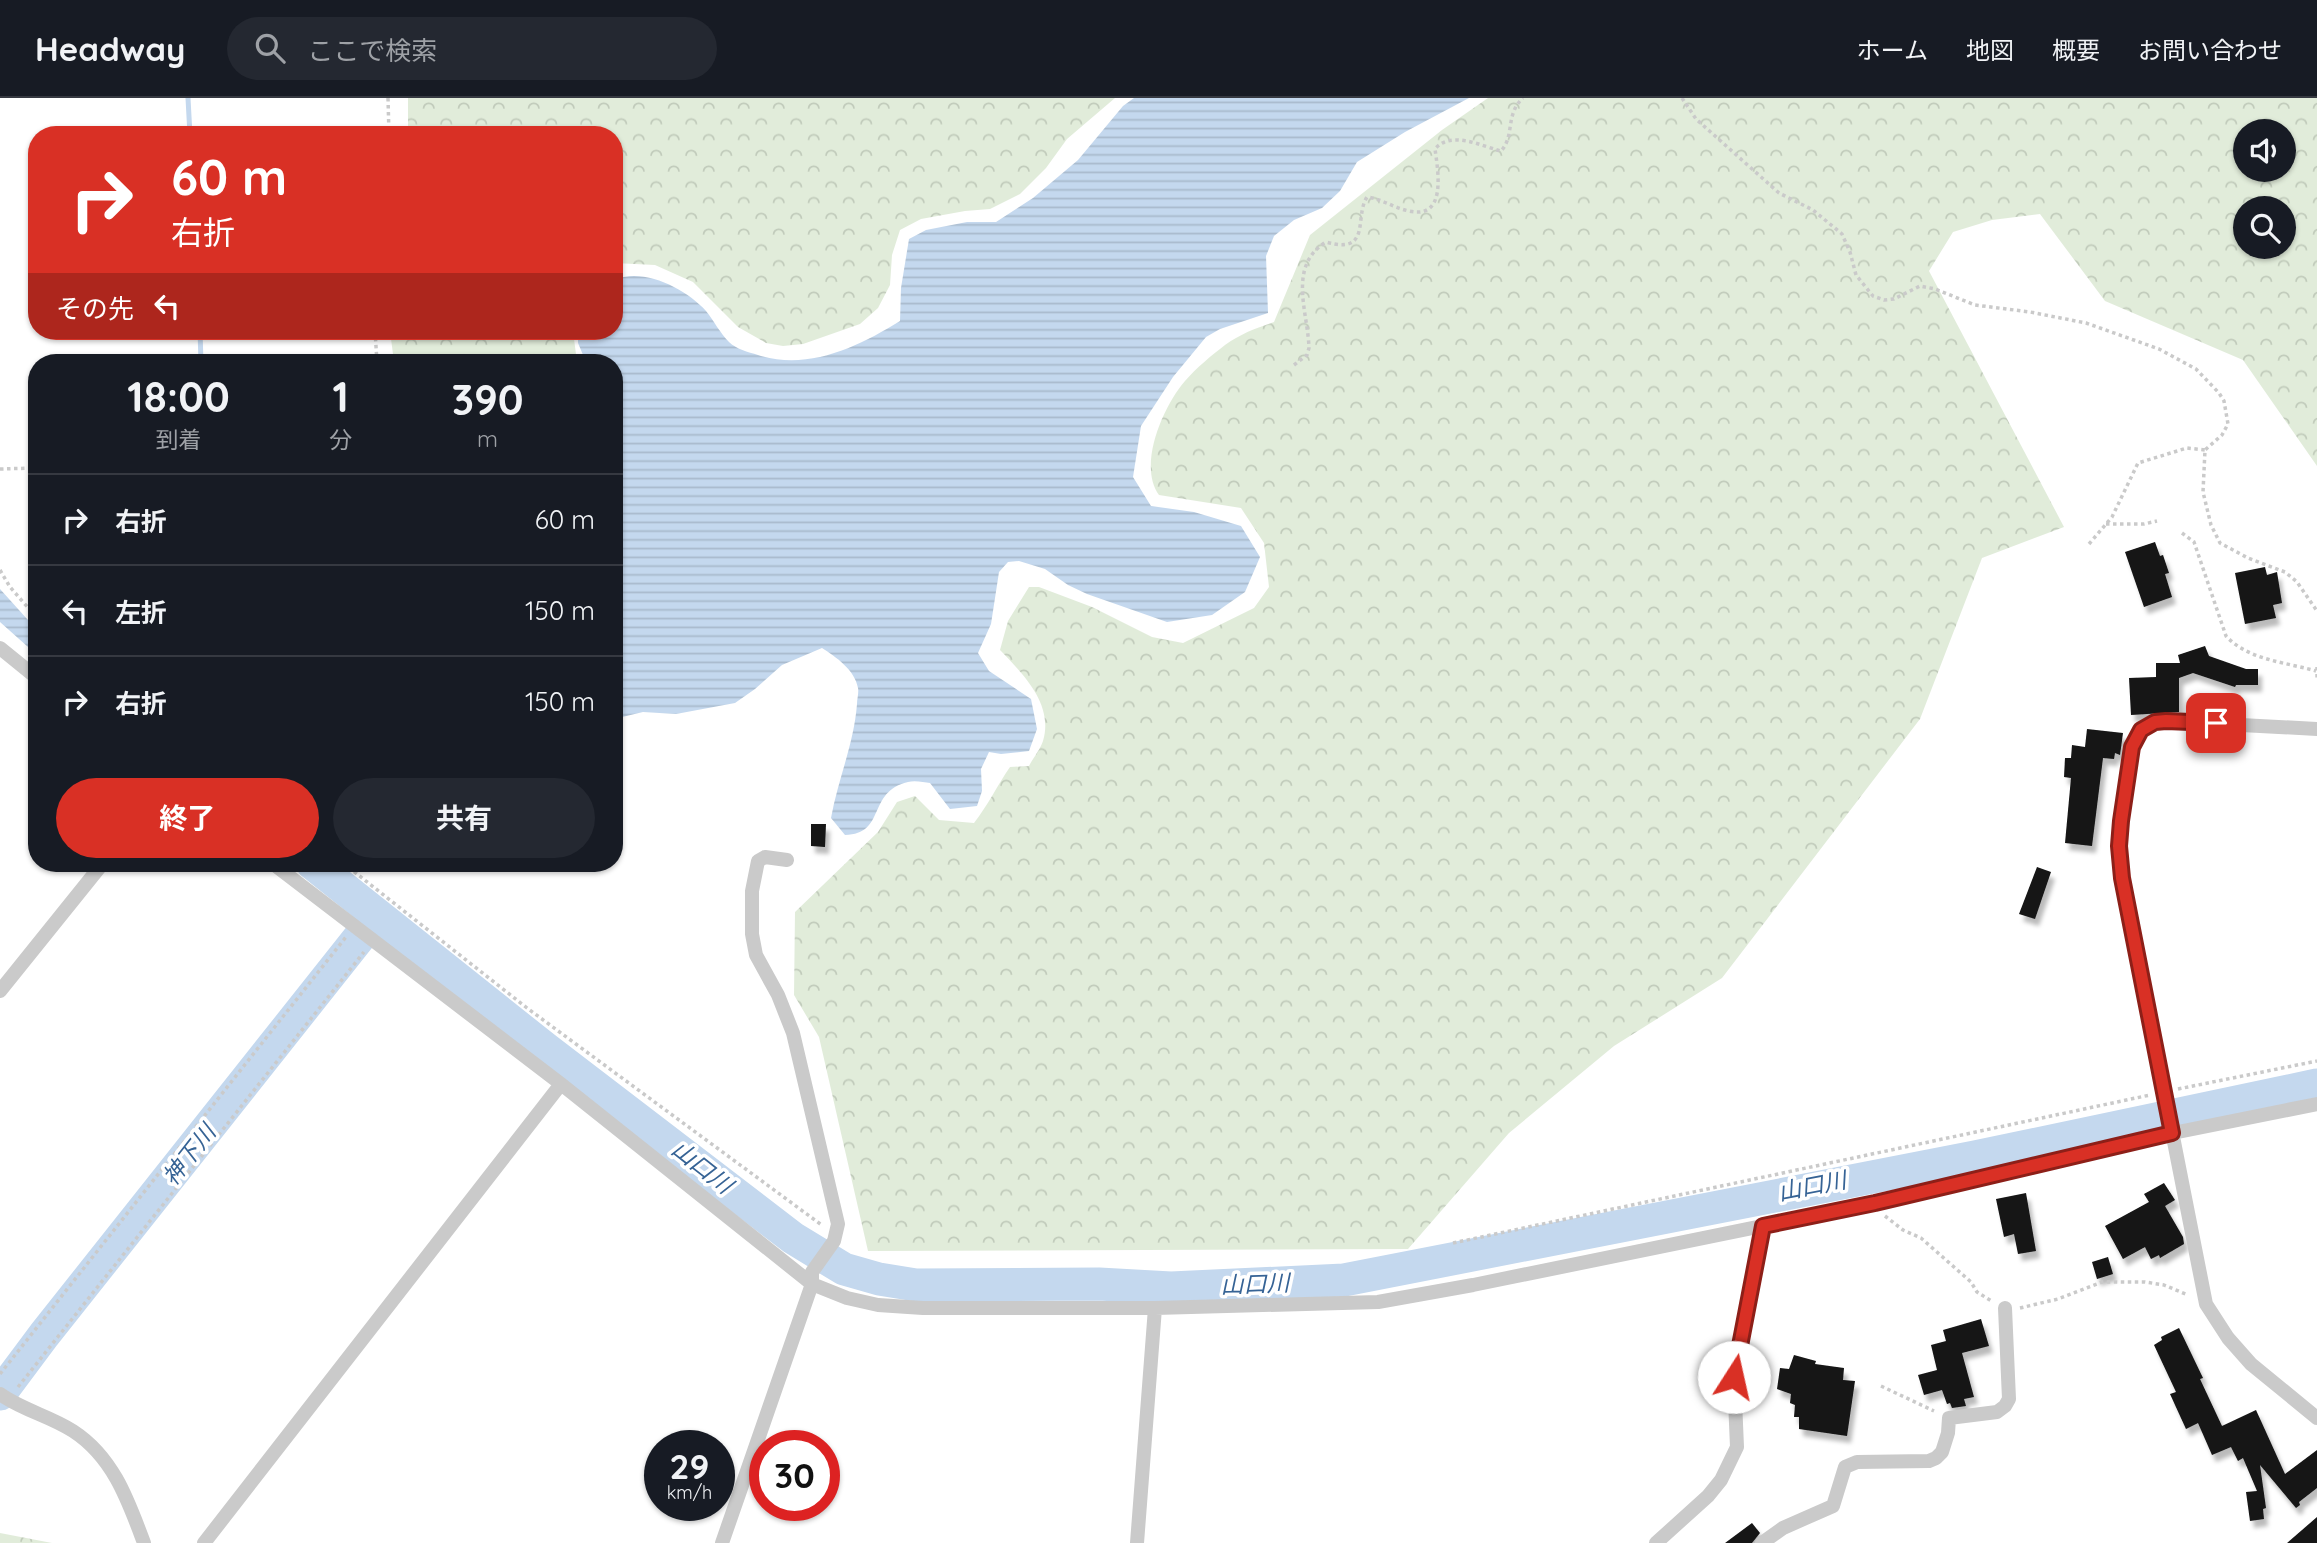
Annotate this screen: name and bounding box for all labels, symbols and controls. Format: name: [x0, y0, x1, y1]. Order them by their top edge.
search box: [227, 17, 717, 80]
text: Headway: [35, 28, 185, 69]
icon: search: [251, 29, 289, 67]
text: ここで検索: [307, 34, 437, 67]
text: ホーム: [1857, 35, 1928, 65]
text: 地図: [1966, 35, 2014, 65]
text: 概要: [2052, 35, 2100, 65]
text: お問い合わせ: [2138, 35, 2282, 65]
map controls: [2233, 119, 2296, 259]
button: sound: [2233, 119, 2296, 182]
text: 60 m: [171, 146, 287, 207]
icon: right: [56, 154, 147, 245]
button: search: [2233, 196, 2296, 259]
text: 右折: [171, 212, 235, 252]
icon: left: [148, 287, 186, 325]
text: その先: [56, 292, 134, 325]
text: 18:00: [127, 370, 230, 423]
text: 1: [332, 370, 349, 423]
text: 390: [451, 373, 524, 426]
text: m: [477, 424, 498, 453]
text: 到着: [156, 425, 202, 454]
text: 分: [329, 425, 352, 454]
icon: right: [56, 501, 94, 539]
text: 60 m: [535, 503, 595, 536]
text: 右折: [115, 505, 167, 538]
icon: left: [56, 592, 94, 630]
text: 150 m: [525, 594, 595, 627]
text: 左折: [115, 596, 167, 629]
icon: right: [56, 683, 94, 721]
text: 150 m: [525, 685, 595, 718]
text: 右折: [115, 687, 167, 720]
pin: [2186, 693, 2246, 753]
icon: arrive: [2197, 704, 2235, 742]
button: 終了: [56, 778, 319, 858]
button: 共有: [333, 778, 595, 858]
water label: 神下川: [156, 1116, 223, 1191]
water label: 山口川: [666, 1134, 741, 1201]
water label: 山口川: [1775, 1164, 1851, 1206]
water label: 山口川: [1220, 1268, 1293, 1299]
position arrow: [1697, 1340, 1771, 1414]
speed limit sign: 30: [749, 1430, 840, 1521]
text: 29: [670, 1444, 709, 1488]
text: km/h: [667, 1481, 712, 1504]

